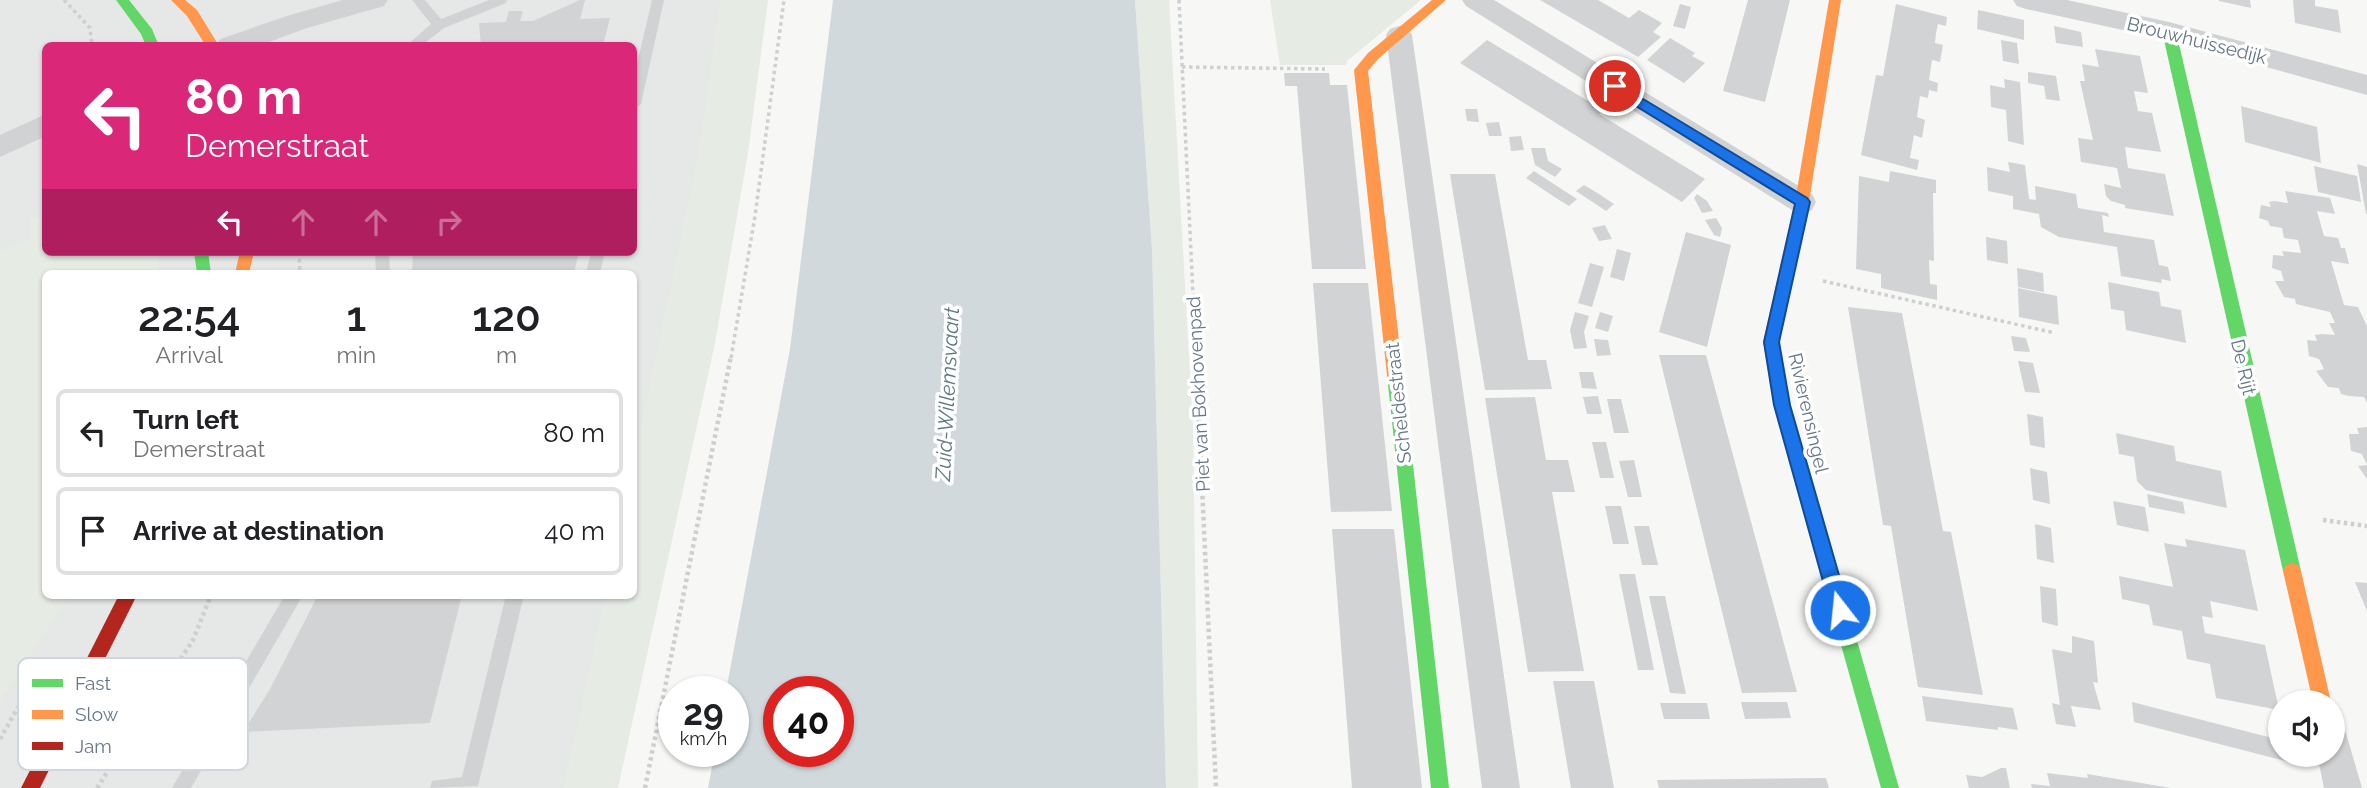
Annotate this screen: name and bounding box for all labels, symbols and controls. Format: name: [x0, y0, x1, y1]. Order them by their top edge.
street label: Brouwhuissedijk: [2125, 12, 2269, 68]
pin: [1585, 56, 1645, 116]
icon: arrive: [1596, 67, 1634, 105]
text: 80 m: [185, 68, 302, 125]
icon: left: [70, 70, 161, 161]
text: Demerstraat: [185, 127, 369, 164]
icon: left: [211, 203, 249, 241]
icon: ahead: [284, 203, 322, 241]
icon: ahead: [357, 203, 395, 241]
icon: right: [430, 203, 468, 241]
text: 22:54: [138, 292, 240, 341]
text: 1: [346, 292, 366, 341]
text: 120: [472, 292, 541, 341]
street label: Piet van Bokhovenpad: [1182, 296, 1214, 492]
water label: Zuid-Willemsvaart: [930, 306, 964, 482]
street label: De Rijt: [2227, 337, 2261, 398]
text: Arrival: [156, 341, 223, 368]
text: min: [337, 341, 376, 368]
text: m: [496, 341, 517, 368]
street label: Scheldestraat: [1381, 341, 1415, 465]
street label: Rivierensingel: [1784, 351, 1834, 476]
text: Turn left: [133, 405, 239, 435]
icon: left: [74, 414, 112, 452]
text: 80 m: [543, 418, 605, 448]
text: Demerstraat: [133, 435, 265, 462]
icon: arrive: [74, 512, 112, 550]
text: Arrive at destination: [133, 516, 384, 546]
text: 40 m: [544, 516, 605, 546]
position arrow: [1803, 573, 1877, 647]
legend: [18, 658, 248, 770]
text: Fast: [75, 672, 111, 694]
speed limit sign: 40: [763, 676, 854, 767]
map controls: [2268, 690, 2345, 767]
button: sound: [2268, 690, 2345, 767]
text: 29: [683, 692, 724, 733]
text: Slow: [75, 703, 119, 725]
text: km/h: [680, 728, 727, 749]
text: Jam: [75, 735, 112, 757]

